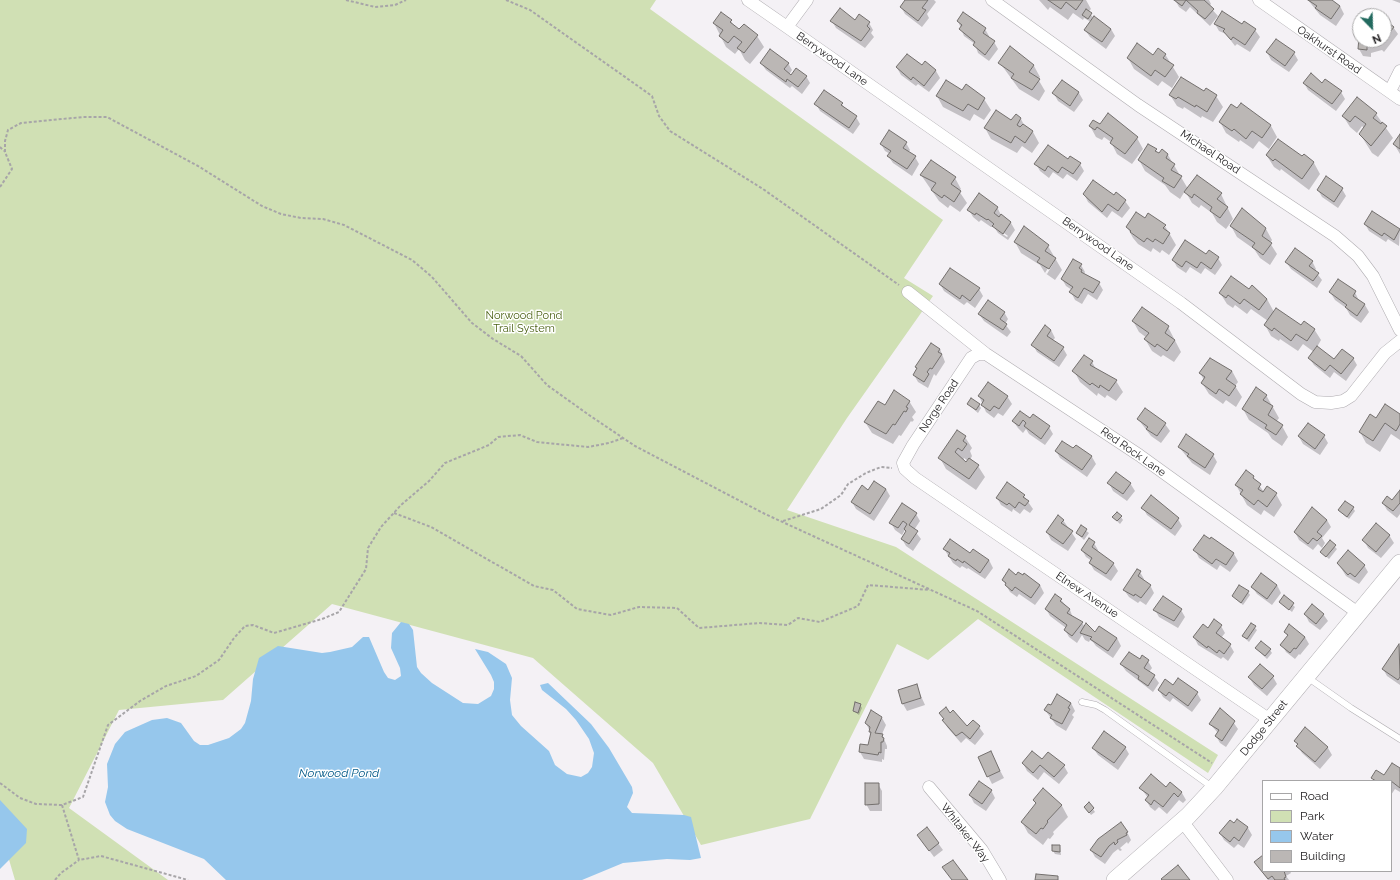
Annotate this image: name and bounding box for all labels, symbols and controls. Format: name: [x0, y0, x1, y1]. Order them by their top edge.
north arrow: [1352, 8, 1392, 48]
street label: Oakhurst Road: [1294, 23, 1364, 77]
street label: Berrywood Lane: [794, 29, 870, 89]
text: N: [1370, 31, 1383, 46]
street label: Michael Road: [1178, 127, 1242, 177]
street label: Berrywood Lane: [1060, 214, 1136, 274]
park label: Norwood Pond Trail System: [486, 309, 562, 335]
street label: Norge Road: [916, 377, 962, 435]
street label: Red Rock Lane: [1098, 425, 1168, 479]
street label: Elnew Avenue: [1053, 569, 1121, 621]
street label: Dodge Street: [1238, 697, 1290, 759]
water label: Norwood Pond: [299, 766, 379, 780]
legend: [1262, 780, 1392, 872]
text: Road: [1300, 789, 1329, 803]
street label: Whitaker Way: [938, 801, 992, 865]
text: Park: [1300, 809, 1325, 823]
text: Water: [1300, 829, 1334, 843]
text: Building: [1300, 849, 1346, 863]

